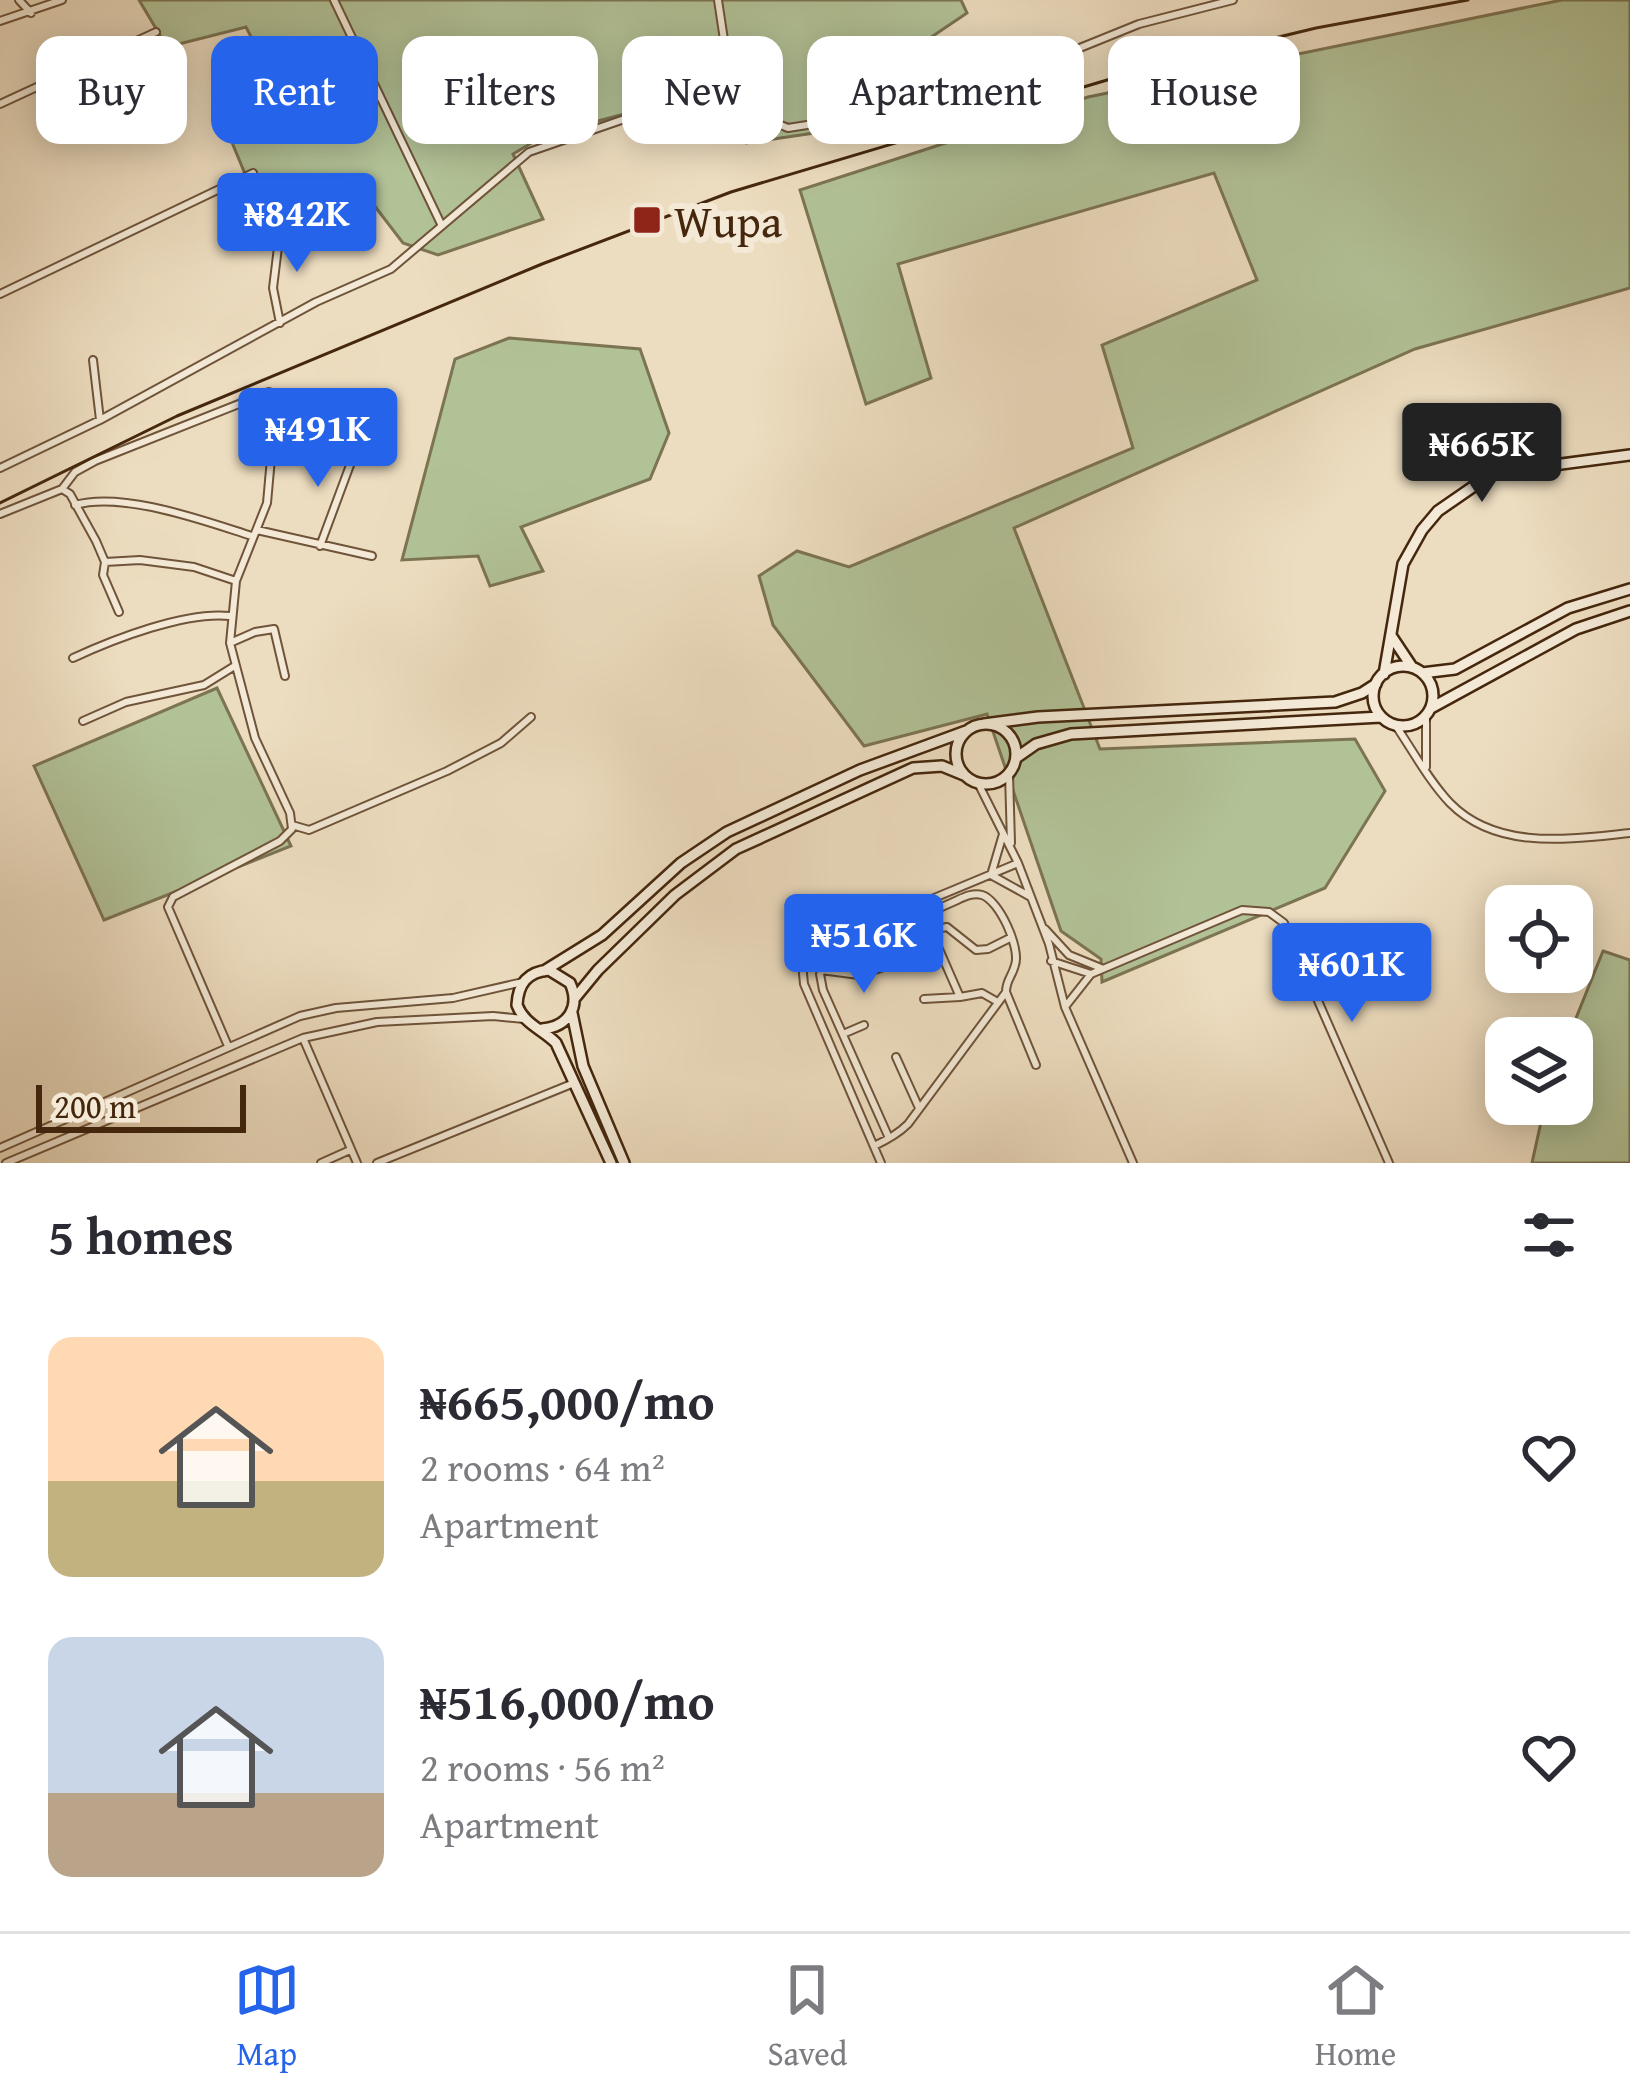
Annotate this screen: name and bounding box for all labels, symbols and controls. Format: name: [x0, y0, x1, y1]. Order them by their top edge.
chip: Buy: [36, 36, 187, 144]
chip: Rent: [211, 36, 378, 144]
chip: Filters: [402, 36, 598, 144]
chip: New: [622, 36, 783, 144]
chip: Apartment: [807, 36, 1084, 144]
chip: House: [1108, 36, 1300, 144]
pin: ₦842K: [213, 173, 381, 275]
text: ₦842K: [244, 183, 350, 240]
place label: Wupa: [674, 188, 782, 253]
marker: Wupa: [631, 204, 663, 236]
pin: ₦491K: [234, 388, 402, 490]
text: ₦491K: [265, 398, 371, 455]
pin: ₦665K: [1398, 403, 1566, 505]
text: ₦665K: [1429, 413, 1535, 470]
map controls: [1485, 885, 1593, 1125]
button: locate: [1485, 885, 1593, 993]
pin: ₦516K: [780, 894, 948, 996]
text: ₦516K: [811, 904, 917, 961]
pin: ₦601K: [1268, 923, 1436, 1025]
text: ₦601K: [1299, 933, 1405, 990]
button: layers: [1485, 1017, 1593, 1125]
scale bar: [36, 1079, 246, 1132]
text: 200 m: [54, 1082, 136, 1130]
text: 5 homes: [48, 1198, 234, 1273]
icon: filters: [1516, 1202, 1582, 1268]
text: ₦665,000/mo: [420, 1363, 715, 1438]
icon: home: [144, 1385, 288, 1529]
icon: heart: [1516, 1424, 1582, 1490]
text: 2 rooms · 64 m²: [420, 1438, 665, 1495]
text: Apartment: [420, 1495, 599, 1552]
text: ₦516,000/mo: [420, 1663, 715, 1738]
icon: home: [144, 1685, 288, 1829]
icon: heart: [1516, 1724, 1582, 1790]
text: 2 rooms · 56 m²: [420, 1738, 665, 1795]
text: Apartment: [420, 1795, 599, 1852]
tab: Map: [234, 1957, 300, 2077]
tab: Saved: [767, 1957, 847, 2077]
tab: Home: [1315, 1957, 1396, 2077]

